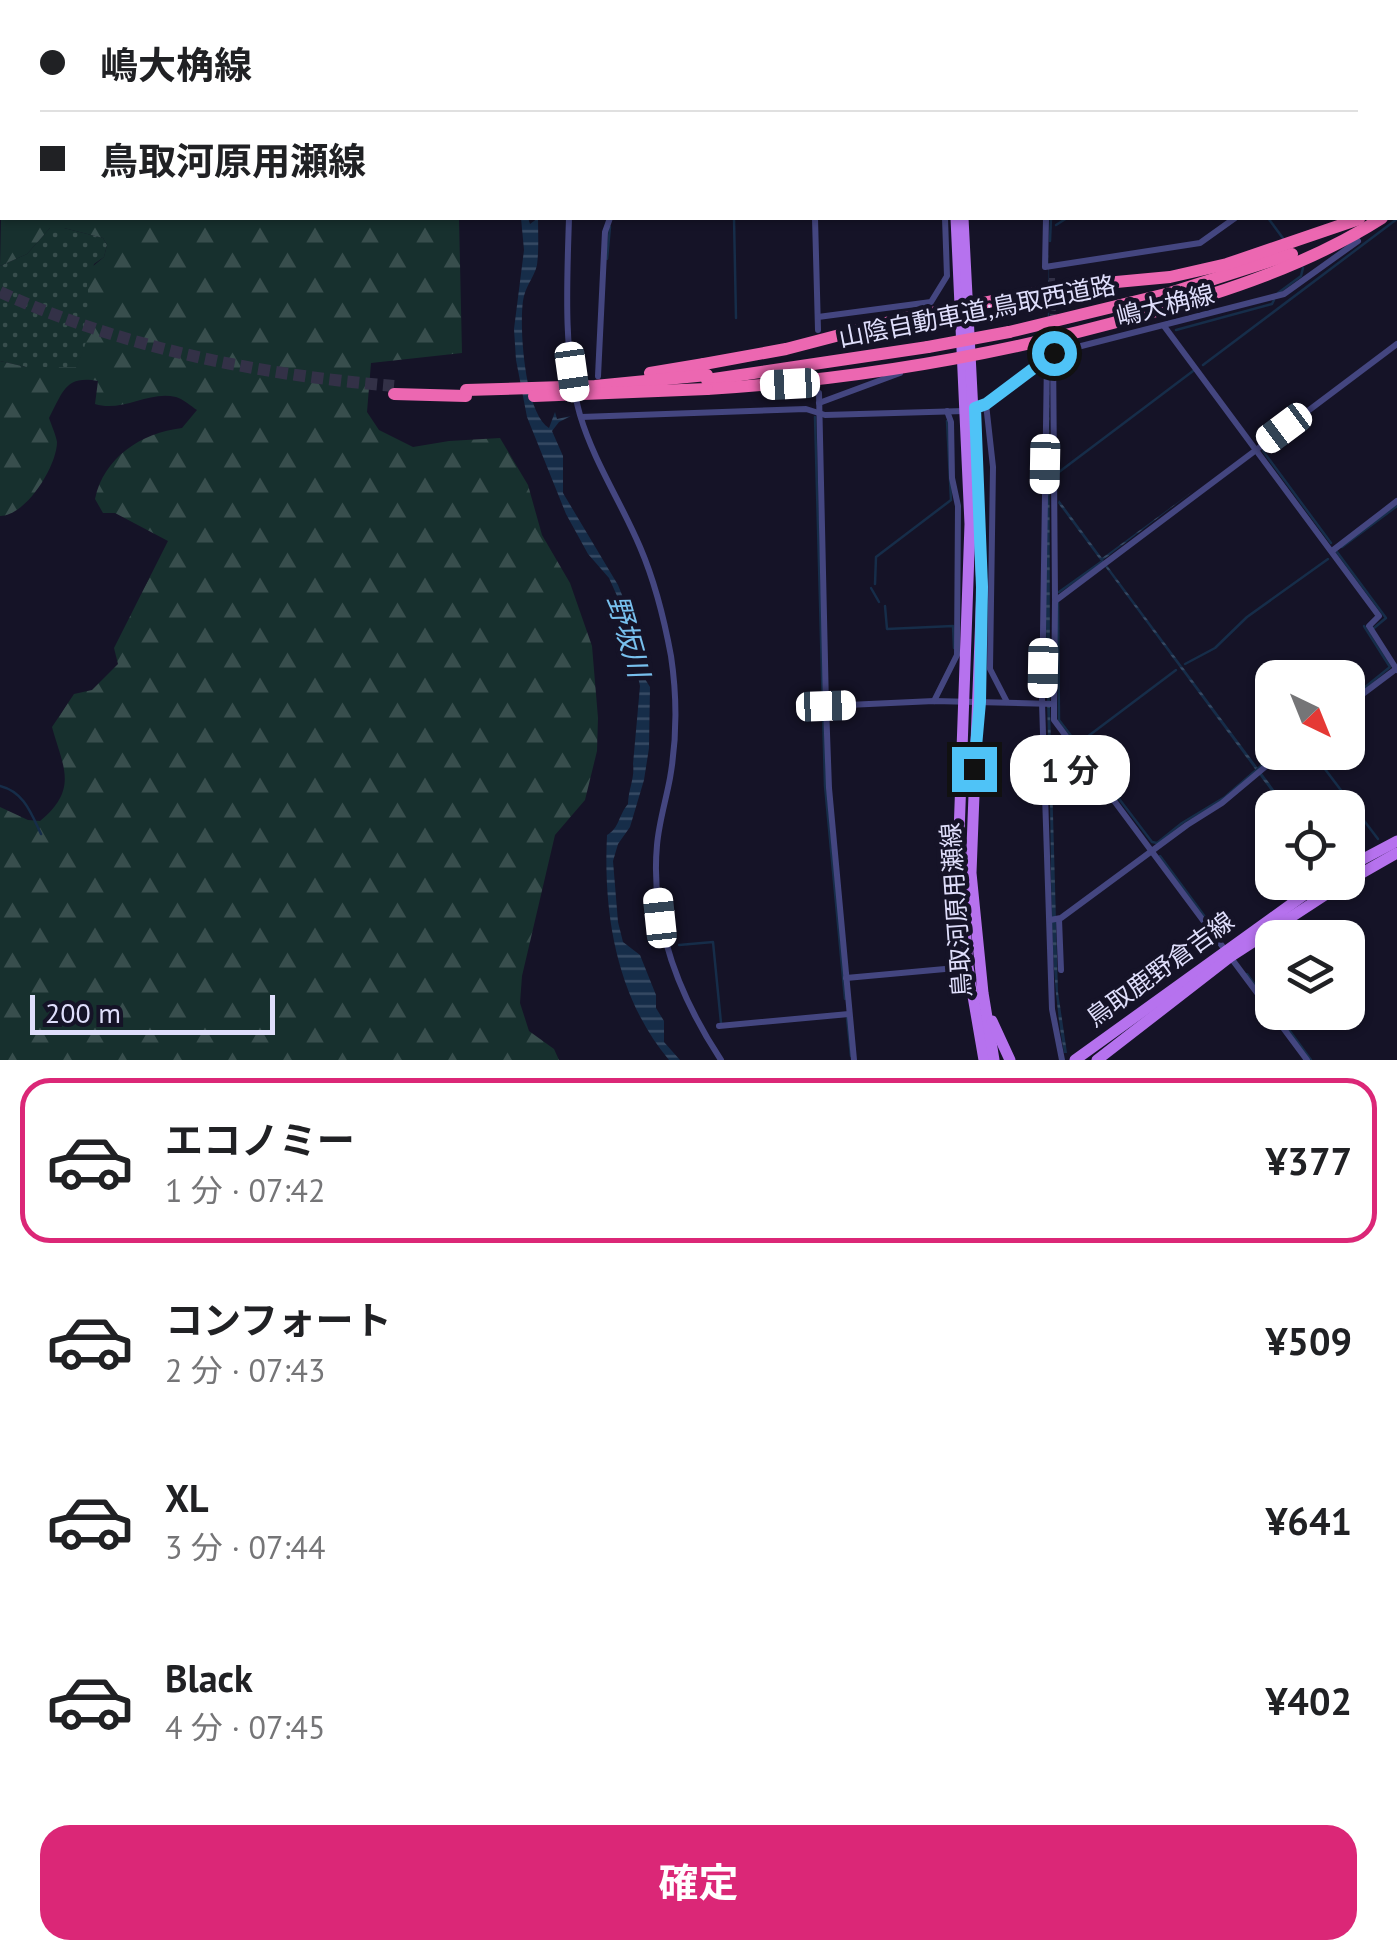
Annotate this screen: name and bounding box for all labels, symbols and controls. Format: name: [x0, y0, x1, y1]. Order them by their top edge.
text: 嶋大桷線: [100, 40, 252, 89]
text: 鳥取河原用瀬線: [100, 136, 366, 185]
street label: 山陰自動車道;鳥取西道路: [836, 268, 1118, 354]
street label: 嶋大桷線: [1113, 277, 1217, 333]
route start: [1032, 331, 1077, 376]
car: [553, 340, 591, 404]
car: [759, 367, 821, 401]
car: [1251, 398, 1317, 458]
car: [1029, 434, 1061, 494]
water label: 野坂川: [600, 591, 659, 684]
car: [1027, 638, 1059, 698]
north arrow: [1255, 660, 1365, 770]
map controls: [1255, 660, 1365, 1030]
car: [795, 690, 857, 722]
callout: 1 分: [1009, 734, 1129, 804]
route end: [952, 747, 997, 792]
text: 1 分: [1041, 749, 1099, 791]
button: locate: [1255, 790, 1365, 900]
street label: 鳥取河原用瀬線: [934, 822, 978, 998]
car: [642, 887, 678, 949]
street label: 鳥取鹿野倉吉線: [1080, 905, 1240, 1033]
button: layers: [1255, 920, 1365, 1030]
scale bar: [30, 990, 275, 1034]
text: 200 m: [45, 994, 121, 1031]
text: エコノミー: [165, 1115, 355, 1164]
icon: car: [45, 1116, 135, 1206]
text: ¥377: [1266, 1136, 1352, 1185]
text: 1 分 · 07:42: [165, 1169, 325, 1211]
text: コンフォート: [165, 1295, 392, 1344]
icon: car: [45, 1296, 135, 1386]
text: ¥509: [1266, 1316, 1352, 1365]
text: 2 分 · 07:43: [165, 1349, 325, 1391]
text: XL: [165, 1473, 209, 1522]
icon: car: [45, 1476, 135, 1566]
text: ¥641: [1266, 1496, 1352, 1545]
text: 3 分 · 07:44: [165, 1526, 325, 1568]
text: Black: [165, 1653, 253, 1702]
icon: car: [45, 1656, 135, 1746]
text: ¥402: [1266, 1676, 1352, 1725]
text: 4 分 · 07:45: [165, 1706, 325, 1748]
button: 確定: [40, 1825, 1357, 1940]

